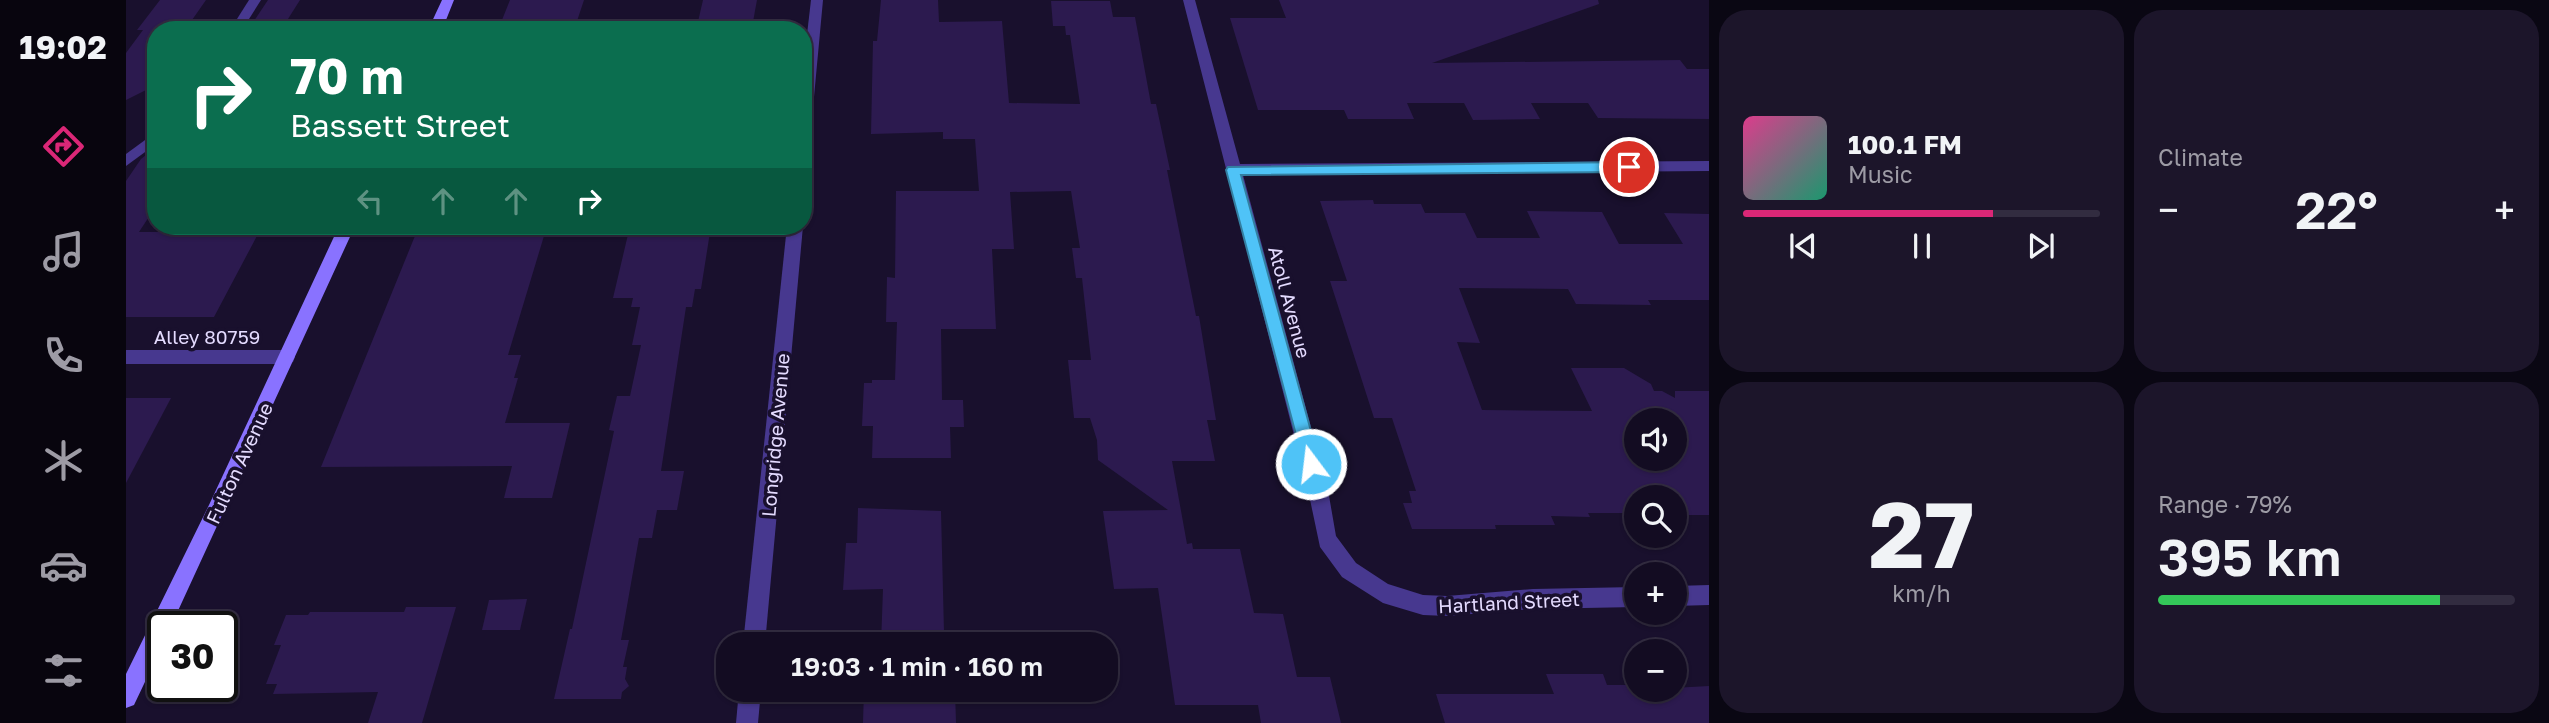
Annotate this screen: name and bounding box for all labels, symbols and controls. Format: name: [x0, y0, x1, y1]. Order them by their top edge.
text: 19:02: [19, 28, 107, 66]
text: 70 m: [290, 46, 404, 105]
icon: right: [175, 49, 266, 140]
text: Bassett Street: [290, 106, 510, 144]
icon: directions: [39, 122, 88, 171]
text: 100.1 FM: [1848, 129, 1962, 160]
pin: [1599, 137, 1659, 197]
text: Climate: [2158, 143, 2243, 171]
icon: arrive: [1610, 148, 1648, 186]
text: Music: [1848, 160, 1913, 188]
text: 22°: [2295, 178, 2378, 240]
icon: left: [351, 182, 389, 220]
icon: ahead: [424, 182, 462, 220]
icon: ahead: [497, 182, 535, 220]
icon: right: [570, 182, 608, 220]
text: −: [2158, 187, 2179, 232]
text: +: [2494, 187, 2515, 232]
icon: music: [39, 227, 88, 276]
icon: previous: [1784, 227, 1822, 265]
icon: pause: [1903, 227, 1941, 265]
icon: next: [2022, 227, 2060, 265]
street label: Atoll Avenue: [1264, 244, 1316, 360]
street label: Alley 80759: [154, 325, 260, 348]
icon: phone: [39, 331, 88, 380]
street label: Longridge Avenue: [756, 352, 794, 518]
street label: Fulton Avenue: [201, 399, 277, 527]
map controls: [1624, 408, 1687, 702]
button: sound: [1624, 408, 1687, 471]
position arrow: [1274, 427, 1348, 501]
icon: climate: [39, 436, 88, 485]
text: 27: [1869, 479, 1974, 588]
button: search: [1624, 485, 1687, 548]
text: Range · 79%: [2158, 490, 2292, 518]
text: 395 km: [2158, 525, 2341, 587]
icon: car: [39, 541, 88, 590]
button: +: [1624, 562, 1687, 625]
text: km/h: [1892, 579, 1951, 607]
street label: Hartland Street: [1438, 587, 1580, 617]
speed limit sign: 30: [147, 611, 238, 702]
button: −: [1624, 639, 1687, 702]
icon: filters: [39, 646, 88, 695]
text: 19:03 · 1 min · 160 m: [791, 651, 1043, 682]

